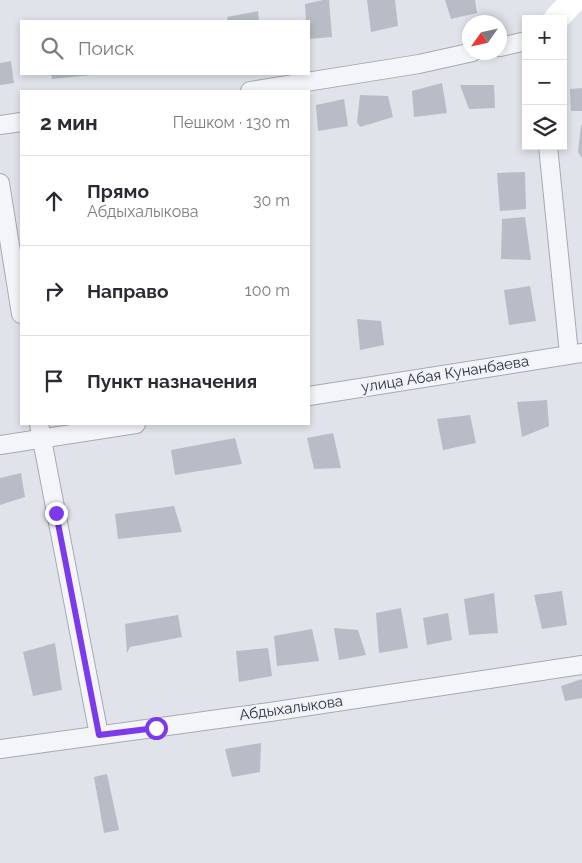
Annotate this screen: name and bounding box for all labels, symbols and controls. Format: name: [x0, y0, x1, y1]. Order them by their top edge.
north arrow: [462, 15, 507, 60]
map controls: [522, 15, 567, 150]
button: +: [522, 15, 567, 60]
search box: [20, 20, 310, 75]
icon: search: [38, 34, 66, 62]
text: Поиск: [78, 37, 134, 59]
button: −: [522, 60, 567, 105]
button: layers: [522, 105, 567, 150]
text: 2 мин: [40, 110, 98, 135]
text: Пешком · 130 m: [173, 113, 290, 132]
text: Прямо: [87, 180, 149, 202]
icon: ahead: [40, 187, 68, 215]
text: 30 m: [253, 191, 290, 210]
text: Абдыхалыкова: [87, 202, 199, 221]
icon: right: [40, 277, 68, 305]
text: Направо: [87, 280, 168, 302]
text: 100 m: [245, 281, 290, 300]
street label: улица Абая Кунанбаева: [360, 352, 530, 396]
icon: arrive: [40, 367, 68, 395]
text: Пункт назначения: [87, 370, 257, 392]
route end: [45, 502, 68, 525]
street label: Абдыхалыкова: [238, 692, 344, 724]
route start: [145, 717, 168, 740]

